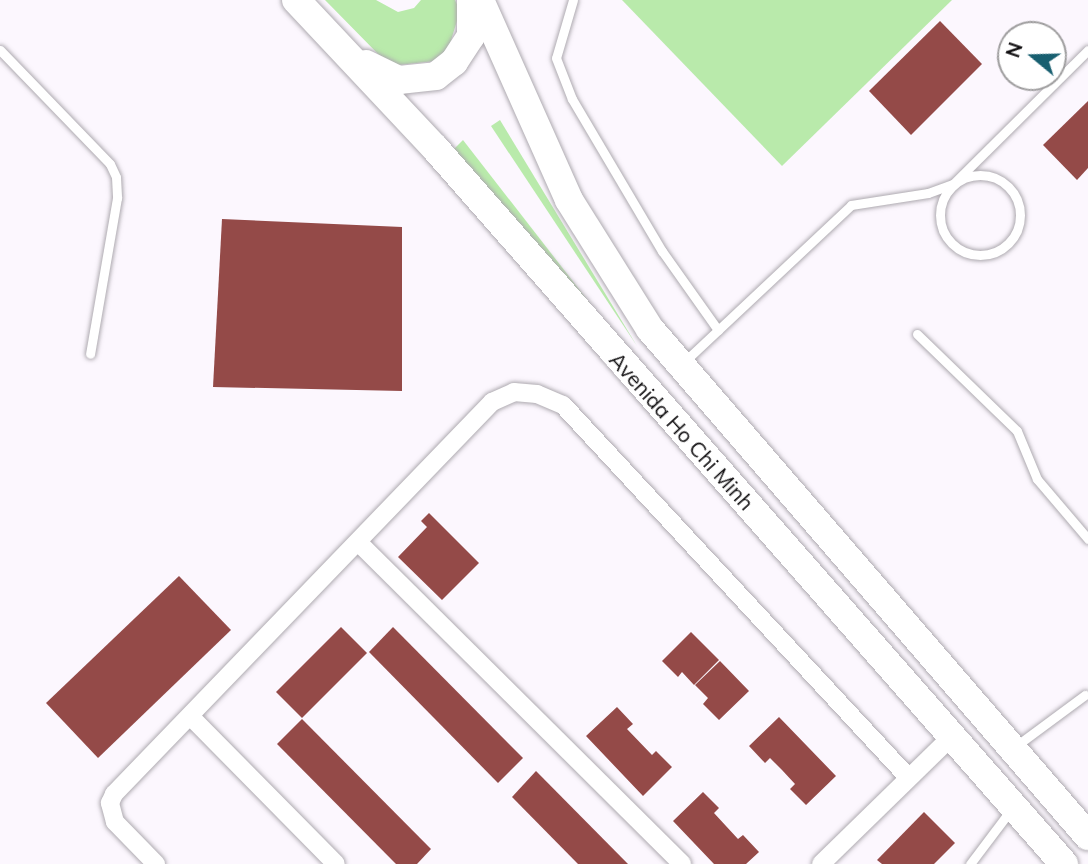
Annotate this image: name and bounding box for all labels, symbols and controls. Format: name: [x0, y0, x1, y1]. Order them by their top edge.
north arrow: [997, 21, 1067, 91]
text: N: [1000, 39, 1028, 61]
street label: Avenida Ho Chi Minh: [605, 347, 759, 515]

